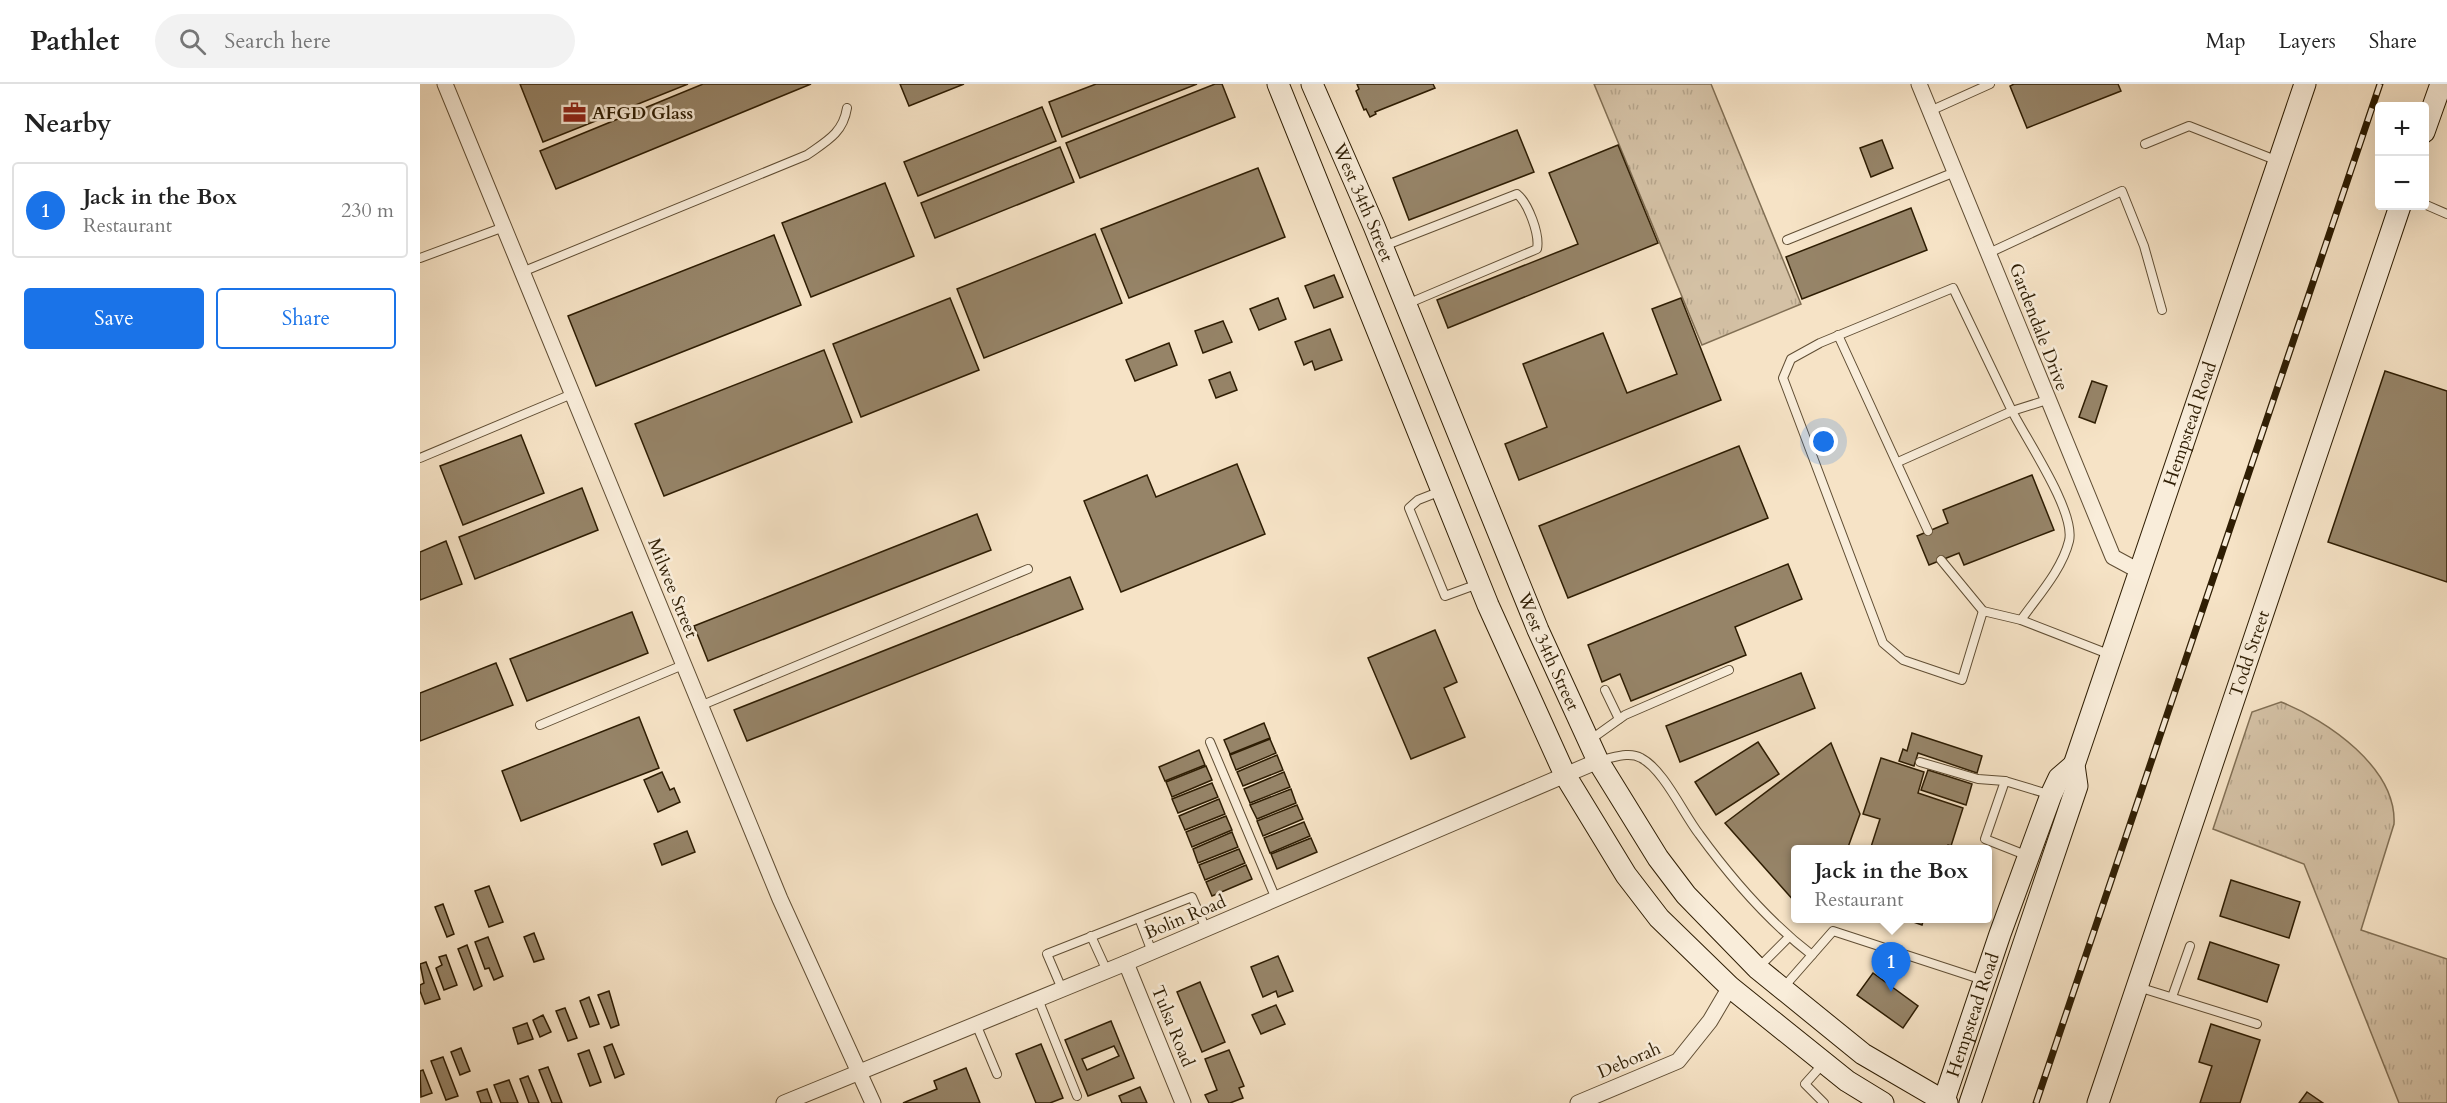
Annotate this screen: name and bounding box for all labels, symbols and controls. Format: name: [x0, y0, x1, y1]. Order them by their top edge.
search box: [155, 14, 575, 68]
text: Pathlet: [30, 22, 119, 60]
icon: search: [176, 25, 209, 58]
text: Search here: [224, 26, 331, 56]
text: Map: [2206, 27, 2246, 56]
text: Layers: [2279, 27, 2336, 56]
text: Share: [2369, 27, 2417, 56]
office icon: AFGD Glass: [561, 100, 587, 126]
place label: AFGD Glass: [592, 101, 693, 126]
map controls: [2375, 102, 2429, 210]
button: +: [2375, 102, 2429, 156]
text: Nearby: [24, 106, 112, 141]
street label: West 34th Street: [1326, 138, 1399, 266]
button: −: [2375, 156, 2429, 210]
text: Jack in the Box: [83, 182, 237, 212]
text: 1: [40, 197, 51, 224]
text: 230 m: [341, 197, 394, 224]
text: Restaurant: [83, 212, 172, 239]
street label: Gardendale Drive: [2003, 260, 2074, 395]
button: Save: [24, 288, 204, 349]
button: Share: [216, 288, 396, 349]
street label: Hempstead Road: [2158, 358, 2223, 490]
your location: [1809, 427, 1838, 456]
street label: Milwee Street: [641, 535, 704, 642]
street label: West 34th Street: [1511, 588, 1585, 715]
street label: Todd Street: [2223, 607, 2276, 701]
popup: [1791, 845, 1992, 923]
text: Jack in the Box: [1814, 856, 1969, 886]
text: Restaurant: [1814, 886, 1904, 913]
street label: Bolin Road: [1141, 889, 1230, 946]
pin: 1: [1872, 942, 1910, 992]
street label: Hempstead Road: [1941, 949, 2006, 1081]
street label: Tulsa Road: [1145, 982, 1200, 1071]
street label: Deborah: [1594, 1036, 1665, 1085]

